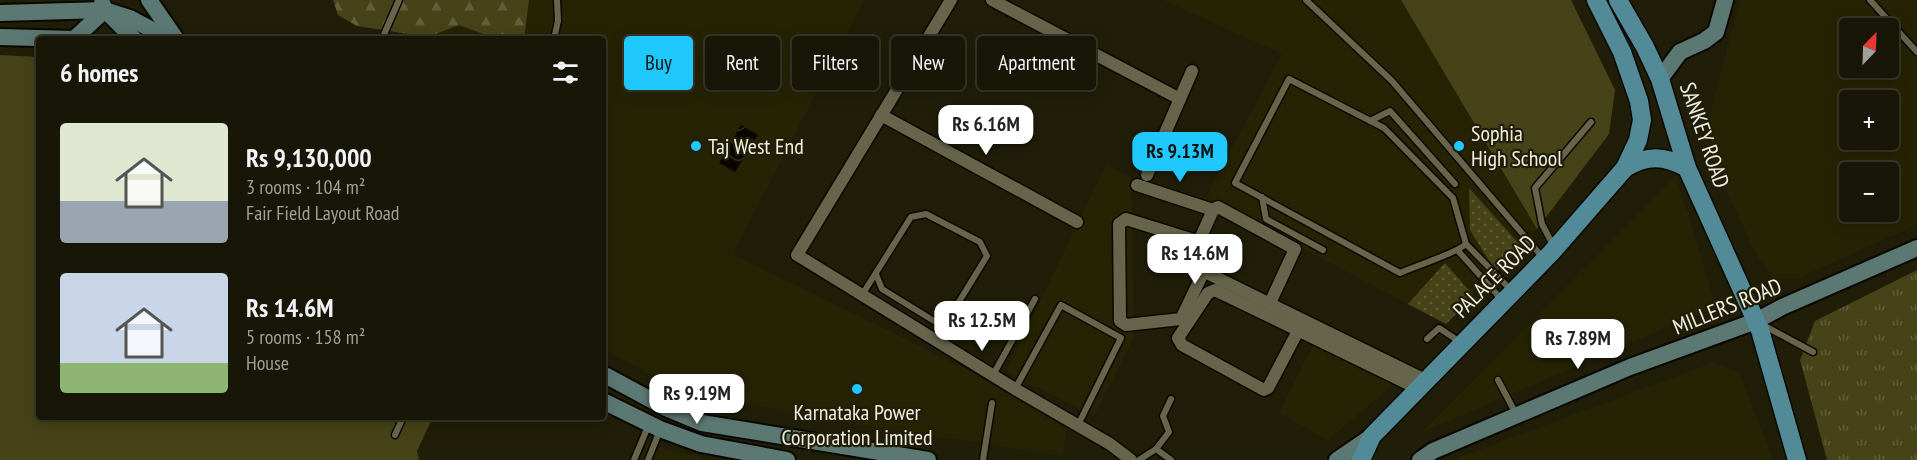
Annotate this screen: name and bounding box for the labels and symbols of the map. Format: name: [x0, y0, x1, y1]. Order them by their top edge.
north arrow: [1839, 18, 1899, 78]
street label: SANKEY ROAD: [1674, 79, 1736, 191]
pin: Rs 6.16M: [924, 105, 1048, 156]
place label: Sophia High School: [1471, 119, 1563, 172]
place label: Taj West End: [708, 132, 804, 160]
pin: Rs 9.13M: [1118, 132, 1242, 183]
marker: Taj West End: [689, 139, 703, 153]
marker: Sophia High School: [1452, 139, 1466, 153]
street label: PALACE ROAD: [1447, 229, 1541, 323]
pin: Rs 14.6M: [1133, 234, 1257, 285]
street label: MILLERS ROAD: [1668, 271, 1786, 341]
pin: Rs 12.5M: [920, 301, 1044, 352]
pin: Rs 7.89M: [1516, 319, 1640, 370]
pin: Rs 9.19M: [635, 374, 759, 425]
marker: Karnataka Power Corporation Limited: [850, 382, 864, 396]
place label: Karnataka Power Corporation Limited: [781, 398, 933, 451]

